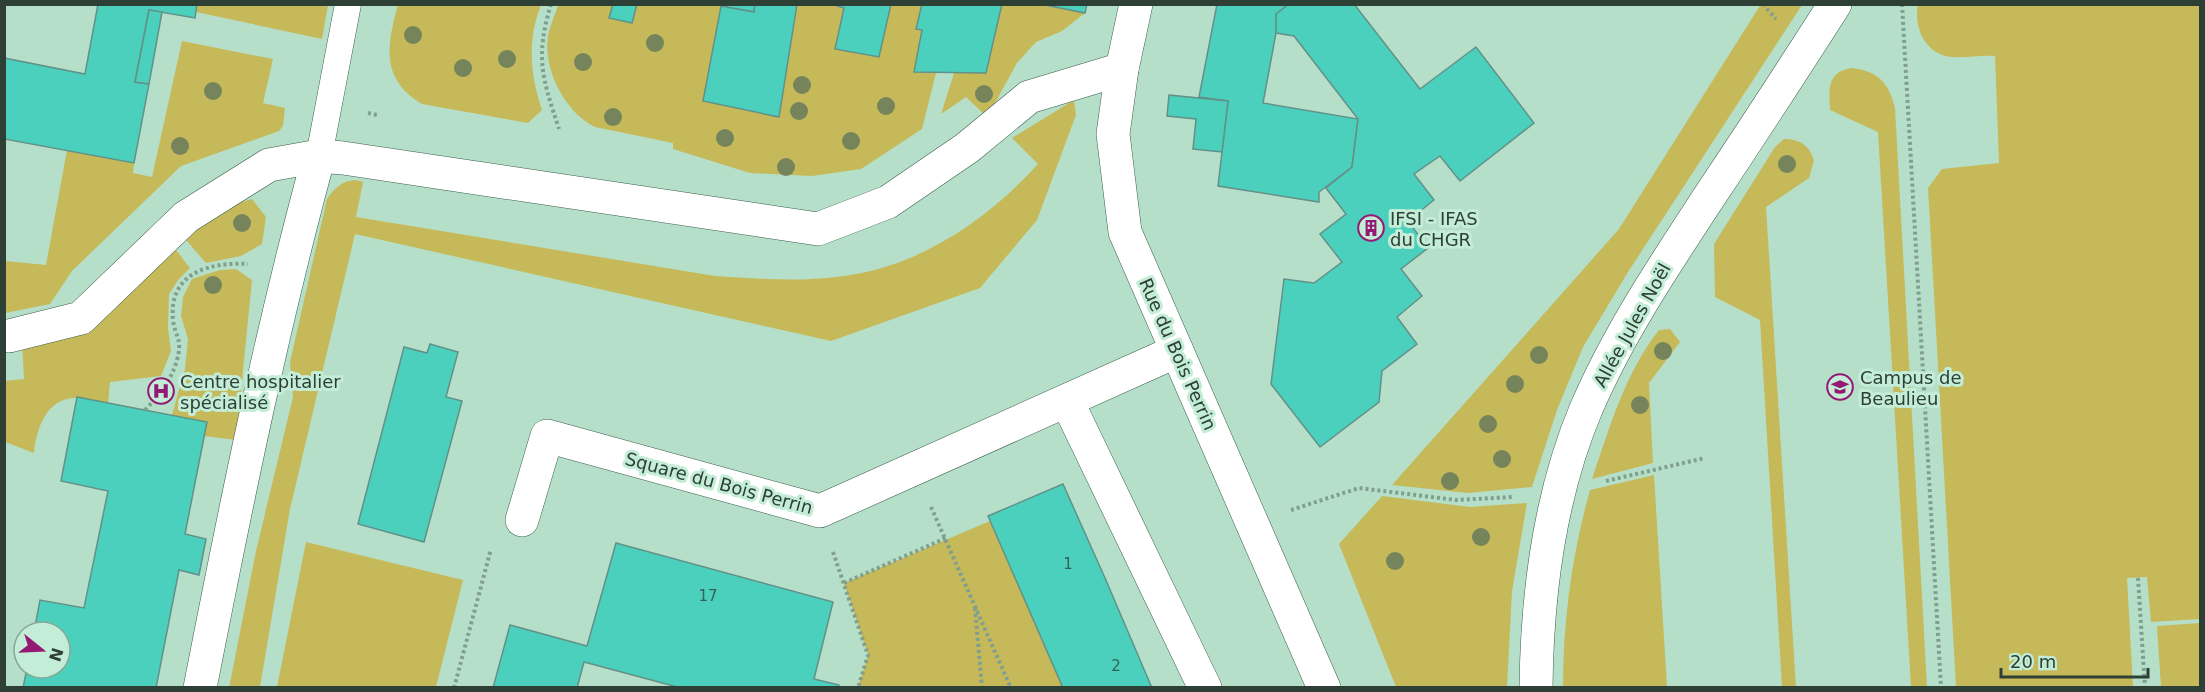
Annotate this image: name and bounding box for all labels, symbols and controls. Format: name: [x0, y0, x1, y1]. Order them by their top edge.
place label: IFSI - IFAS du CHGR: [1390, 208, 1478, 250]
building icon: IFSI - IFAS du CHGR: [1356, 213, 1386, 243]
street label: Allée Jules Noël: [1589, 259, 1675, 391]
street label: Rue du Bois Perrin: [1135, 275, 1221, 433]
place label: Campus de Beaulieu: [1860, 367, 1962, 409]
place label: Centre hospitalier spécialisé: [180, 371, 341, 413]
school or university icon: Campus de Beaulieu: [1825, 372, 1855, 402]
hospital icon: Centre hospitalier spécialisé: [146, 376, 176, 406]
street label: Square du Bois Perrin: [623, 448, 815, 518]
house number: 1: [1063, 555, 1073, 573]
house number: 17: [698, 587, 718, 605]
north arrow: [12, 620, 72, 680]
scale bar: [2001, 641, 2148, 679]
text: N: [45, 645, 67, 664]
text: 20 m: [2010, 651, 2056, 672]
house number: 2: [1111, 657, 1121, 675]

